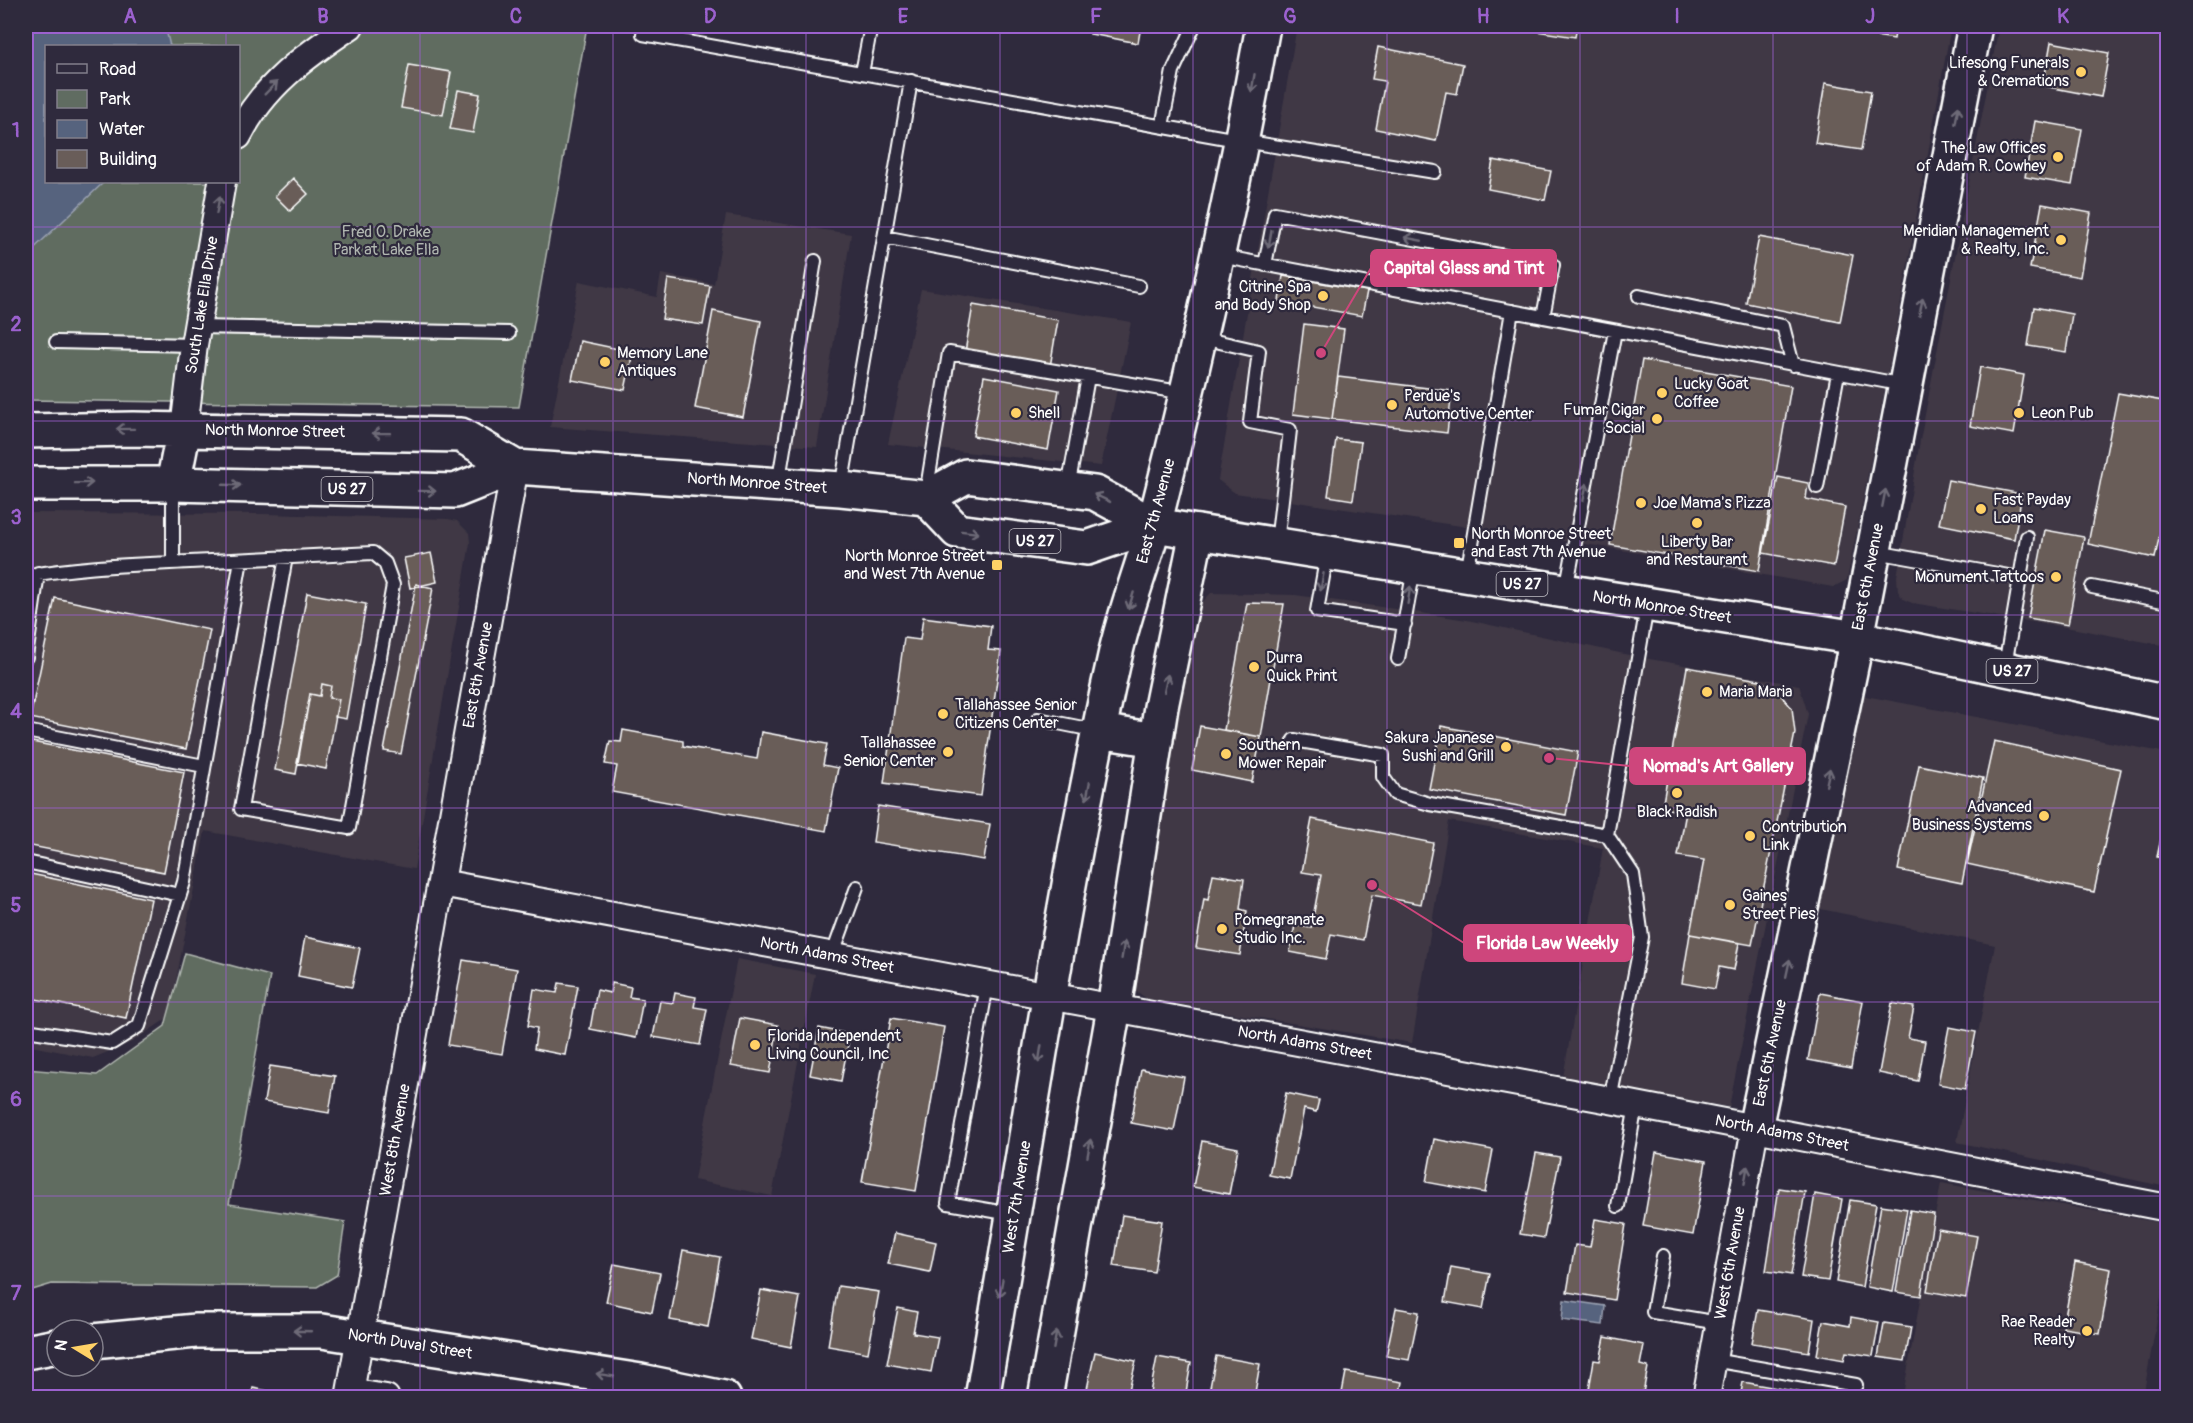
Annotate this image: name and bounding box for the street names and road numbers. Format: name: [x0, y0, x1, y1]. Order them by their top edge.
street label: South Lake Ella Drive: [181, 235, 223, 375]
street label: North Monroe Street: [205, 420, 346, 442]
street label: East 7th Avenue: [1132, 456, 1180, 566]
street label: North Monroe Street: [686, 468, 828, 498]
road number: US 27: [322, 477, 372, 501]
street label: East 6th Avenue: [1848, 522, 1888, 632]
road number: US 27: [1010, 529, 1060, 553]
road number: US 27: [1496, 572, 1547, 596]
street label: North Monroe Street: [1591, 586, 1733, 628]
street label: East 8th Avenue: [459, 620, 497, 730]
road number: US 27: [1986, 659, 2038, 683]
street label: North Adams Street: [758, 932, 896, 978]
street label: East 6th Avenue: [1749, 998, 1791, 1108]
street label: North Adams Street: [1236, 1021, 1374, 1065]
street label: West 8th Avenue: [375, 1082, 415, 1198]
street label: North Adams Street: [1713, 1110, 1851, 1156]
street label: West 7th Avenue: [998, 1139, 1036, 1255]
street label: West 6th Avenue: [1710, 1205, 1750, 1321]
street label: North Duval Street: [346, 1324, 474, 1364]

